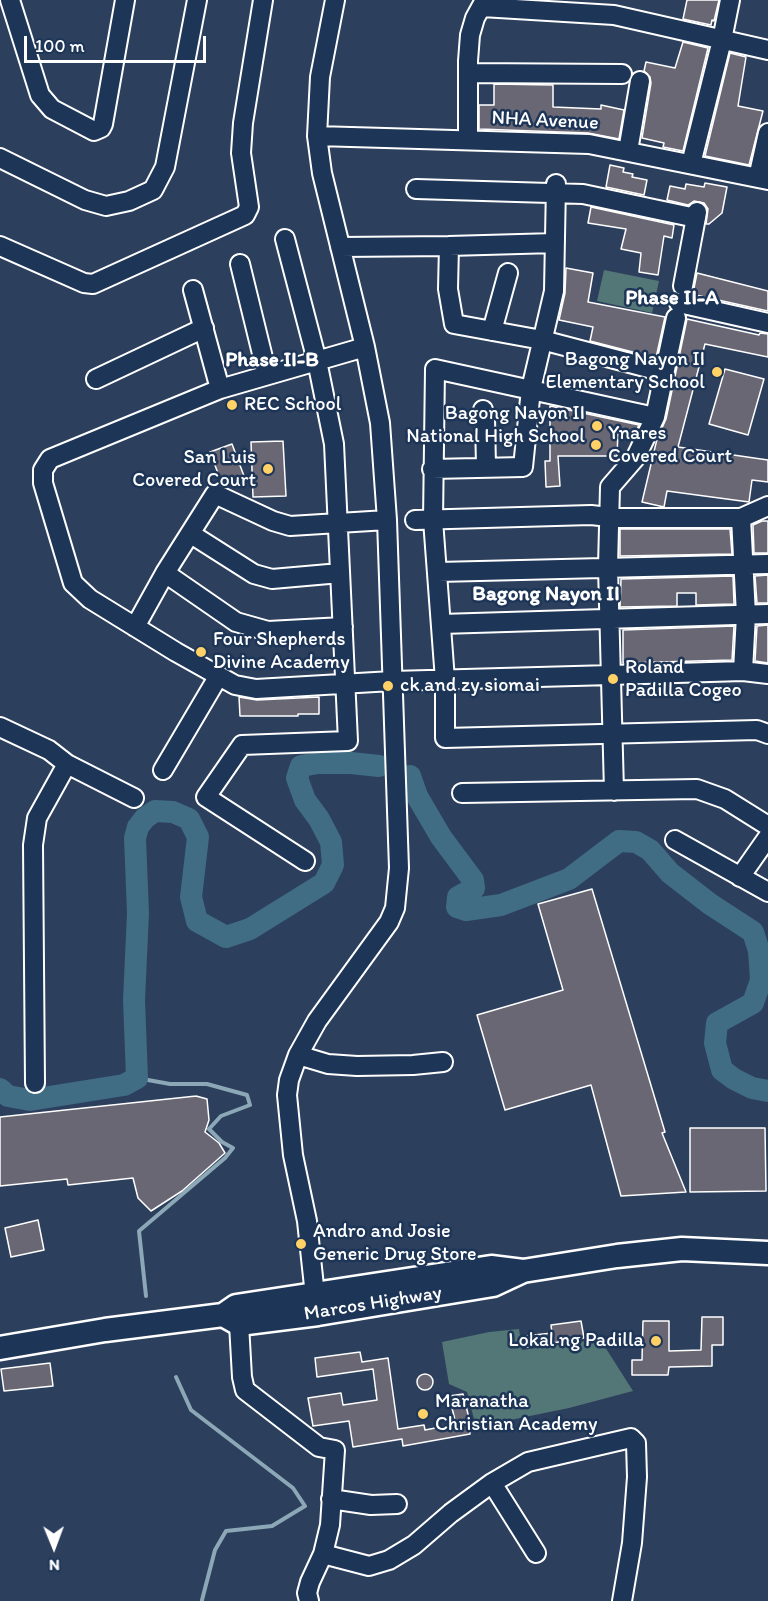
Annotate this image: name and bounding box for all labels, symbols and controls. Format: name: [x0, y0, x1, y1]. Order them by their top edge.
scale bar: [27, 24, 208, 62]
text: 100 m: [35, 35, 85, 57]
street label: NHA Avenue: [491, 106, 599, 136]
district label: Phase II-A: [625, 286, 719, 312]
district label: Phase II-B: [225, 348, 319, 374]
place label: Bagong Nayon II Elementary School: [546, 348, 705, 395]
marker: Bagong Nayon II Elementary School: [710, 365, 724, 379]
place label: REC School: [244, 393, 341, 417]
marker: REC School: [225, 398, 239, 412]
place label: Bagong Nayon II National High School: [406, 402, 585, 449]
marker: Bagong Nayon II National High School: [590, 419, 604, 433]
place label: Ynares Covered Court: [608, 422, 732, 469]
marker: Ynares Covered Court: [589, 438, 603, 452]
place label: San Luis Covered Court: [132, 446, 256, 493]
marker: San Luis Covered Court: [261, 462, 275, 476]
district label: Bagong Nayon II: [472, 582, 620, 608]
place label: Four Shepherds Divine Academy: [213, 628, 350, 675]
marker: Four Shepherds Divine Academy: [194, 645, 208, 659]
place label: Roland Padilla Cogeo: [625, 656, 742, 703]
marker: Roland Padilla Cogeo: [606, 672, 620, 686]
place label: ck and zy siomai: [400, 674, 540, 698]
marker: ck and zy siomai: [381, 679, 395, 693]
place label: Andro and Josie Generic Drug Store: [313, 1220, 477, 1267]
marker: Andro and Josie Generic Drug Store: [294, 1237, 308, 1251]
street label: Marcos Highway: [302, 1281, 444, 1327]
place label: Lokal ng Padilla: [508, 1329, 644, 1353]
marker: Lokal ng Padilla: [649, 1334, 663, 1348]
place label: Maranatha Christian Academy: [435, 1390, 597, 1437]
marker: Maranatha Christian Academy: [416, 1407, 430, 1421]
north arrow: [24, 1517, 84, 1577]
text: N: [49, 1556, 60, 1575]

